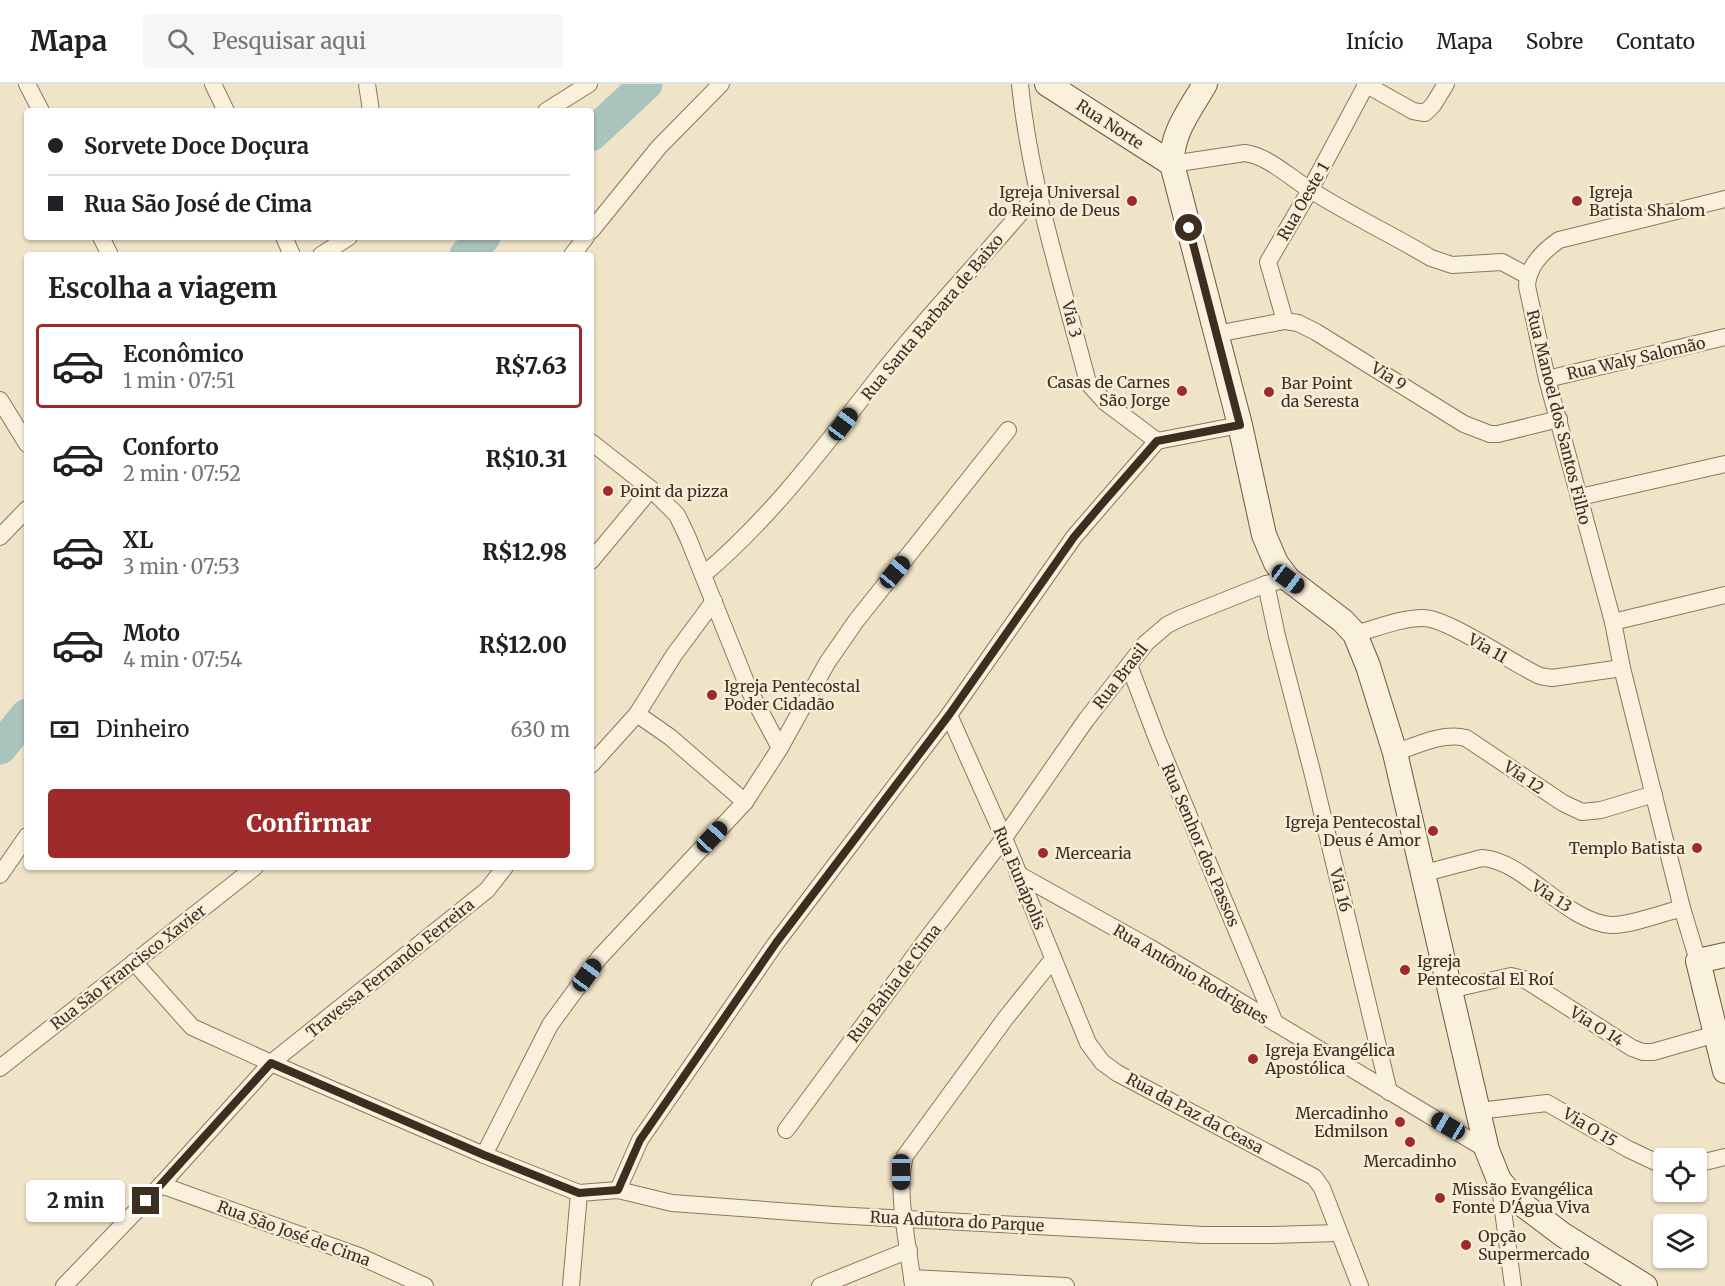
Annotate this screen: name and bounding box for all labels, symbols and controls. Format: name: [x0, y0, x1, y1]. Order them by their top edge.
search box: [143, 14, 563, 68]
text: Mapa: [30, 23, 107, 59]
icon: search: [164, 25, 197, 58]
text: Pesquisar aqui: [212, 27, 366, 55]
text: Início: [1346, 28, 1404, 55]
text: Mapa: [1437, 28, 1493, 55]
text: Sobre: [1526, 28, 1583, 55]
text: Contato: [1616, 28, 1695, 55]
street label: Rua Norte: [1073, 95, 1147, 153]
text: Sorvete Doce Doçura: [84, 132, 309, 160]
street label: Rua Oeste 1: [1273, 158, 1333, 244]
place label: Igreja Universal do Reino de Deus: [988, 182, 1120, 220]
place label: Igreja Batista Shalom: [1589, 182, 1706, 220]
text: Rua São José de Cima: [84, 190, 312, 218]
marker: Igreja Universal do Reino de Deus: [1125, 194, 1139, 208]
marker: Igreja Batista Shalom: [1570, 194, 1584, 208]
route start: [1175, 214, 1202, 241]
street label: Rua Santa Barbara de Baixo: [857, 230, 1007, 404]
text: Escolha a viagem: [48, 271, 277, 305]
street label: Via 3: [1058, 298, 1086, 339]
street label: Rua Manoel dos Santos Filho: [1523, 307, 1595, 527]
street label: Rua Waly Salomão: [1565, 332, 1707, 384]
icon: car: [51, 339, 105, 393]
text: Econômico: [123, 340, 244, 368]
text: R$7.63: [495, 352, 567, 380]
street label: Via 9: [1367, 357, 1410, 394]
text: 1 min · 07:51: [123, 368, 235, 393]
place label: Casas de Carnes São Jorge: [1047, 372, 1170, 410]
place label: Bar Point da Seresta: [1281, 373, 1360, 411]
marker: Casas de Carnes São Jorge: [1175, 384, 1189, 398]
marker: Bar Point da Seresta: [1262, 385, 1276, 399]
car: [825, 404, 861, 444]
icon: car: [51, 432, 105, 486]
text: Conforto: [123, 433, 219, 461]
text: R$10.31: [486, 445, 567, 473]
text: 2 min · 07:52: [123, 461, 241, 486]
place label: Point da pizza: [620, 481, 729, 501]
marker: Point da pizza: [601, 484, 615, 498]
icon: car: [51, 525, 105, 579]
text: XL: [123, 526, 153, 554]
text: R$12.98: [482, 538, 567, 566]
car: [877, 552, 913, 592]
text: 3 min · 07:53: [123, 554, 240, 579]
car: [1268, 561, 1308, 597]
icon: car: [51, 618, 105, 672]
text: Moto: [123, 619, 180, 647]
street label: Via 11: [1464, 628, 1511, 667]
text: R$12.00: [479, 631, 567, 659]
street label: Rua Brasil: [1088, 639, 1152, 713]
text: 4 min · 07:54: [123, 647, 242, 672]
place label: Igreja Pentecostal Poder Cidadão: [724, 676, 860, 714]
marker: Igreja Pentecostal Poder Cidadão: [705, 688, 719, 702]
icon: cash: [48, 713, 81, 746]
text: Dinheiro: [96, 715, 189, 743]
text: 630 m: [510, 717, 570, 742]
street label: Via 12: [1499, 756, 1548, 798]
street label: Rua Senhor dos Passos: [1158, 761, 1244, 930]
button: Confirmar: [48, 789, 570, 858]
place label: Igreja Pentecostal Deus é Amor: [1285, 812, 1421, 850]
car: [693, 818, 731, 856]
street label: Rua Eunápolis: [989, 824, 1051, 933]
marker: Igreja Pentecostal Deus é Amor: [1426, 824, 1440, 838]
place label: Templo Batista: [1569, 838, 1685, 858]
marker: Templo Batista: [1690, 841, 1704, 855]
place label: Mercearia: [1055, 843, 1132, 863]
marker: Mercearia: [1036, 846, 1050, 860]
street label: Via 16: [1326, 865, 1356, 914]
street label: Via 13: [1527, 875, 1576, 916]
street label: Travessa Fernando Ferreira: [302, 894, 478, 1042]
street label: Rua São Francisco Xavier: [46, 900, 210, 1034]
street label: Rua Bahia de Cima: [843, 920, 945, 1046]
street label: Rua Antônio Rodrigues: [1110, 920, 1272, 1028]
place label: Igreja Pentecostal El Roí: [1417, 951, 1555, 989]
car: [569, 955, 605, 995]
marker: Igreja Pentecostal El Roí: [1398, 963, 1412, 977]
street label: Via O 14: [1566, 1001, 1628, 1050]
place label: Igreja Evangélica Apostólica: [1264, 1040, 1395, 1078]
marker: Igreja Evangélica Apostólica: [1246, 1052, 1260, 1066]
street label: Rua da Paz da Ceasa: [1123, 1068, 1267, 1158]
place label: Mercadinho Edmilson: [1295, 1103, 1388, 1141]
street label: Via O 15: [1558, 1103, 1621, 1151]
car: [1428, 1109, 1468, 1143]
marker: Mercadinho Edmilson: [1393, 1115, 1407, 1129]
marker: Mercadinho: [1403, 1135, 1417, 1149]
map controls: [1653, 1148, 1707, 1268]
button: locate: [1653, 1148, 1707, 1202]
place label: Mercadinho: [1364, 1151, 1456, 1171]
car: [892, 1154, 910, 1190]
place label: Missão Evangélica Fonte D'Água Viva: [1452, 1179, 1593, 1217]
callout: 2 min: [26, 1180, 125, 1222]
route end: [132, 1187, 159, 1214]
text: 2 min: [47, 1188, 104, 1213]
marker: Missão Evangélica Fonte D'Água Viva: [1433, 1191, 1447, 1205]
street label: Rua São José de Cima: [215, 1196, 374, 1270]
street label: Rua Adutora do Parque: [869, 1206, 1045, 1236]
button: layers: [1653, 1214, 1707, 1268]
place label: Opção Supermercado: [1478, 1226, 1590, 1264]
marker: Opção Supermercado: [1459, 1238, 1473, 1252]

